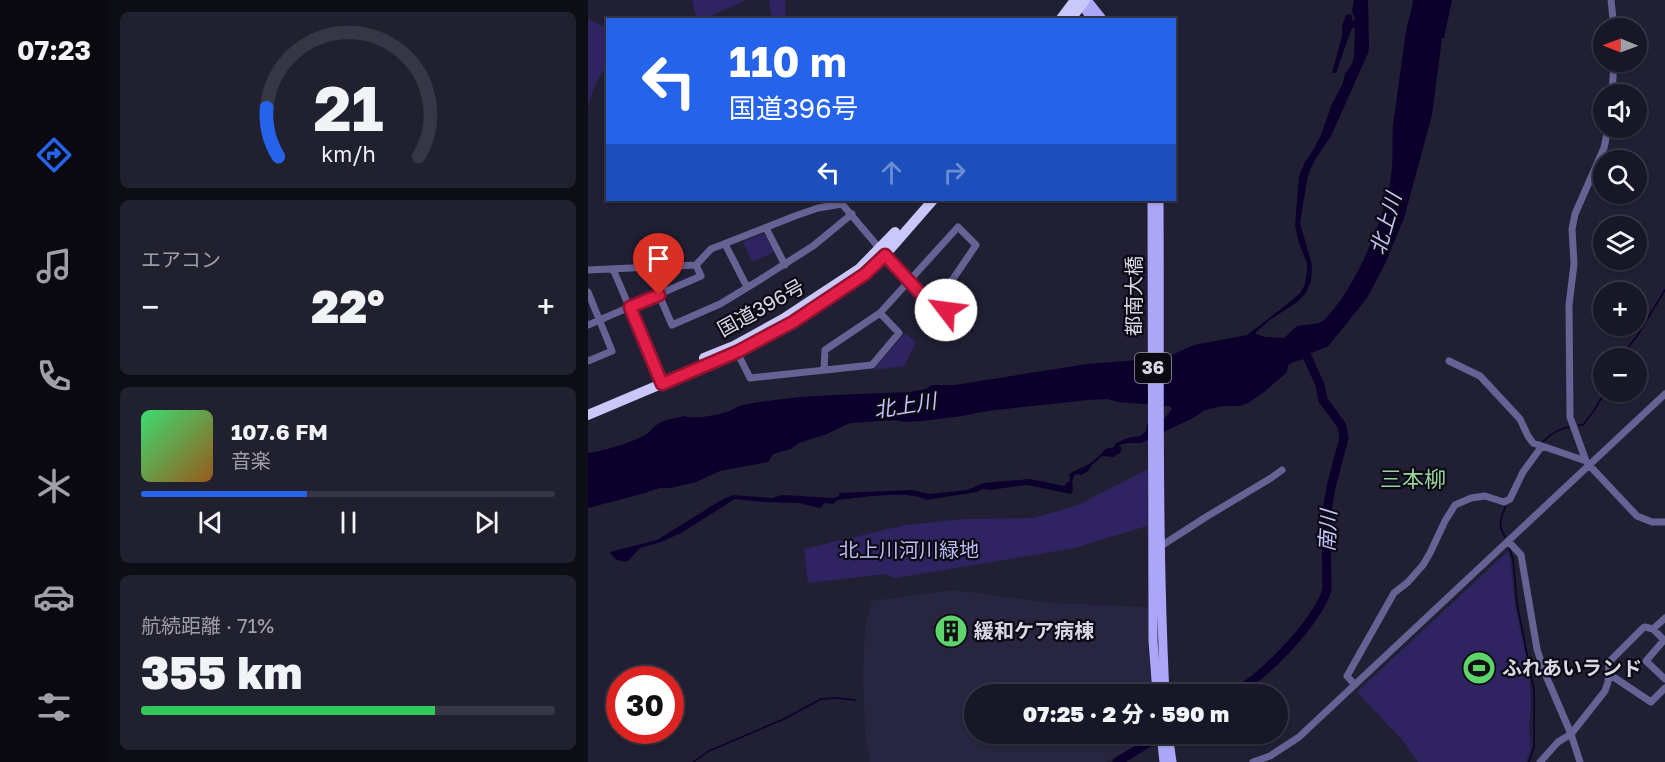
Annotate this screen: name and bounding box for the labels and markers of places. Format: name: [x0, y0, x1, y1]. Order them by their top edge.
pin: [633, 233, 684, 295]
building icon: 緩和ケア病棟: [933, 613, 969, 649]
place label: 緩和ケア病棟: [974, 618, 1094, 642]
sports icon: ふれあいランド: [1461, 650, 1497, 686]
place label: ふれあいランド: [1502, 655, 1642, 679]

